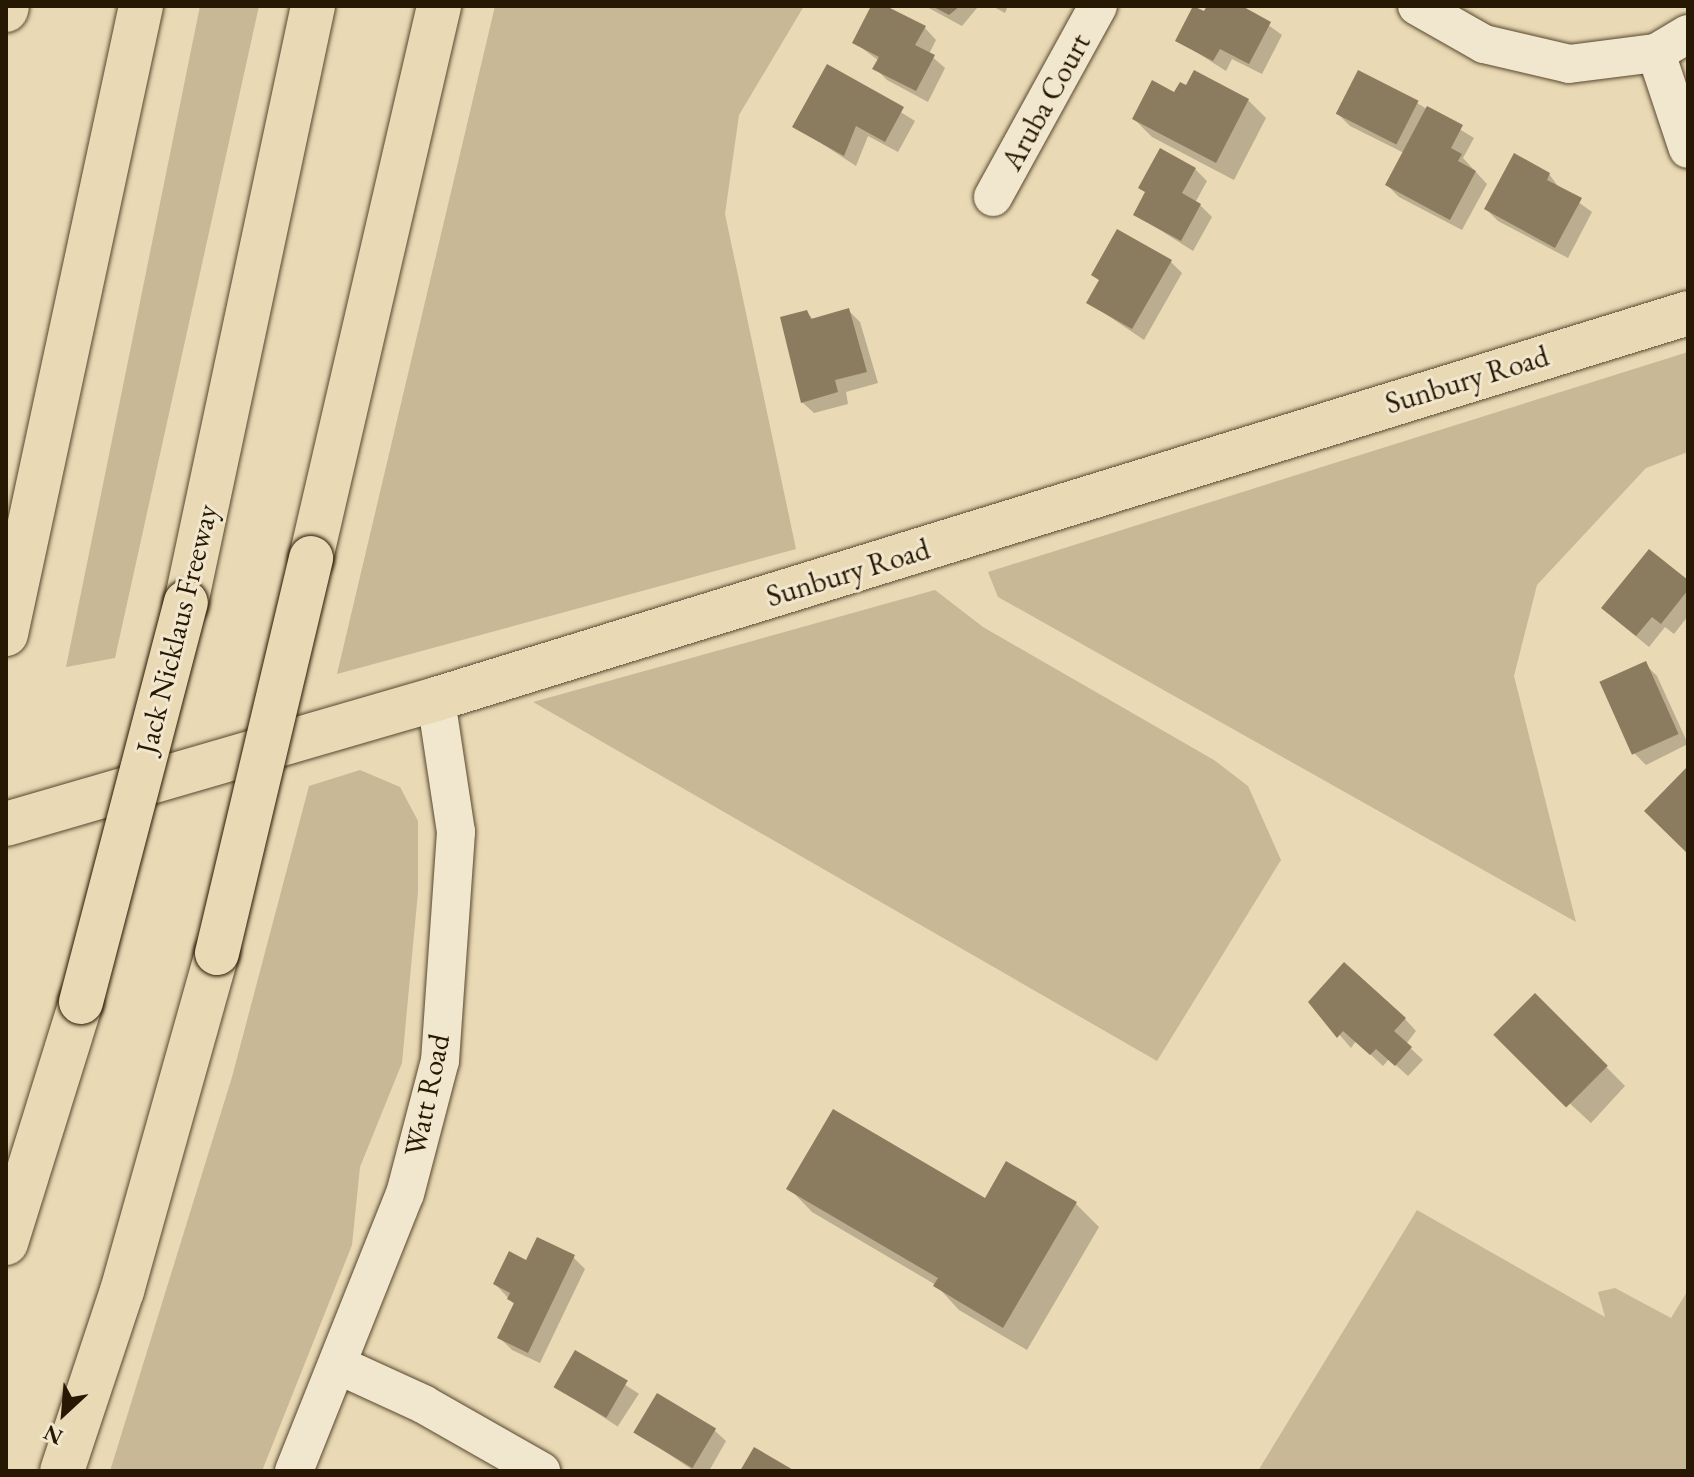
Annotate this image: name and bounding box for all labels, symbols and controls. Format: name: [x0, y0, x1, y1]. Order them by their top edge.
street label: Aruba Court: [994, 27, 1098, 177]
street label: Sunbury Road: [1381, 338, 1553, 422]
street label: Jack Nicklaus Freeway: [129, 500, 225, 758]
street label: Sunbury Road: [762, 531, 934, 615]
street label: Watt Road: [396, 1031, 458, 1159]
north arrow: [24, 1373, 104, 1453]
text: N: [39, 1418, 68, 1452]

